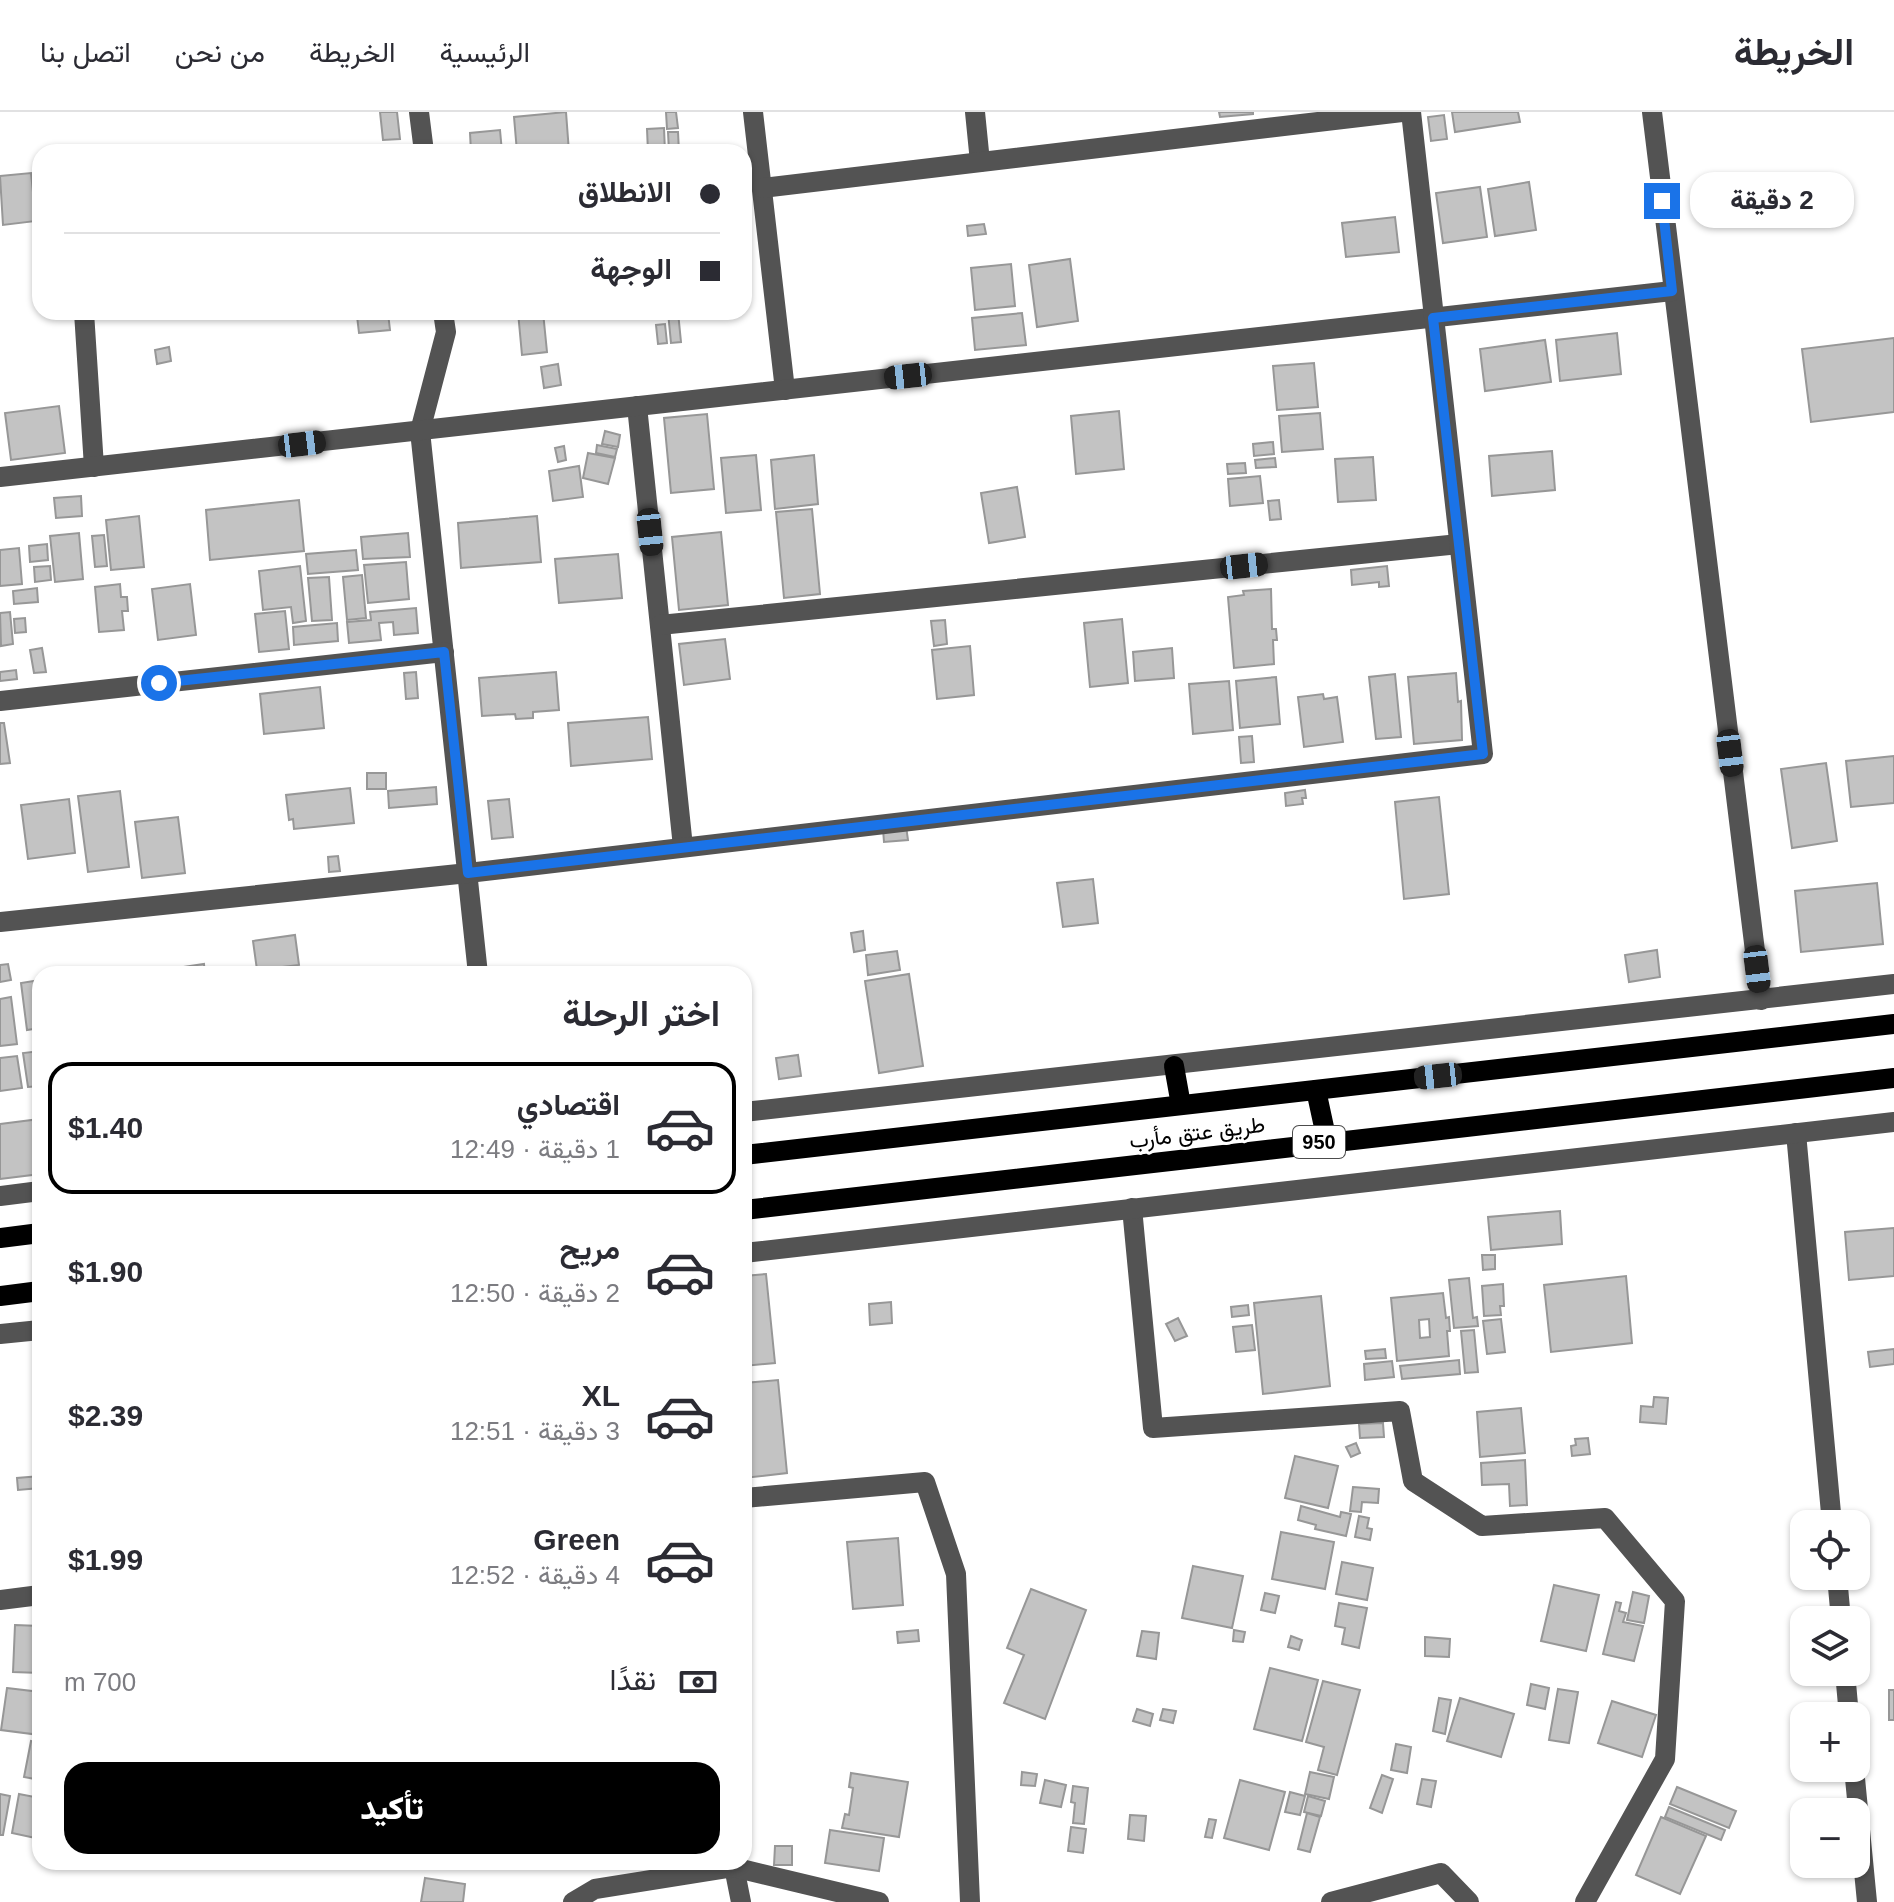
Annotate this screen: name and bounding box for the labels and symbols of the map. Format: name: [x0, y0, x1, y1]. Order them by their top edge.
callout: 2 دقيقة: [1690, 173, 1854, 229]
route end: [1644, 183, 1680, 219]
car: [883, 362, 933, 390]
car: [277, 429, 327, 459]
car: [636, 507, 664, 557]
car: [1219, 552, 1269, 580]
route start: [141, 665, 177, 701]
car: [1715, 728, 1745, 778]
car: [1742, 944, 1772, 994]
car: [1413, 1062, 1463, 1090]
street label: طريق عتق مأرب: [1128, 1112, 1266, 1154]
road number: 950: [1293, 1126, 1345, 1158]

